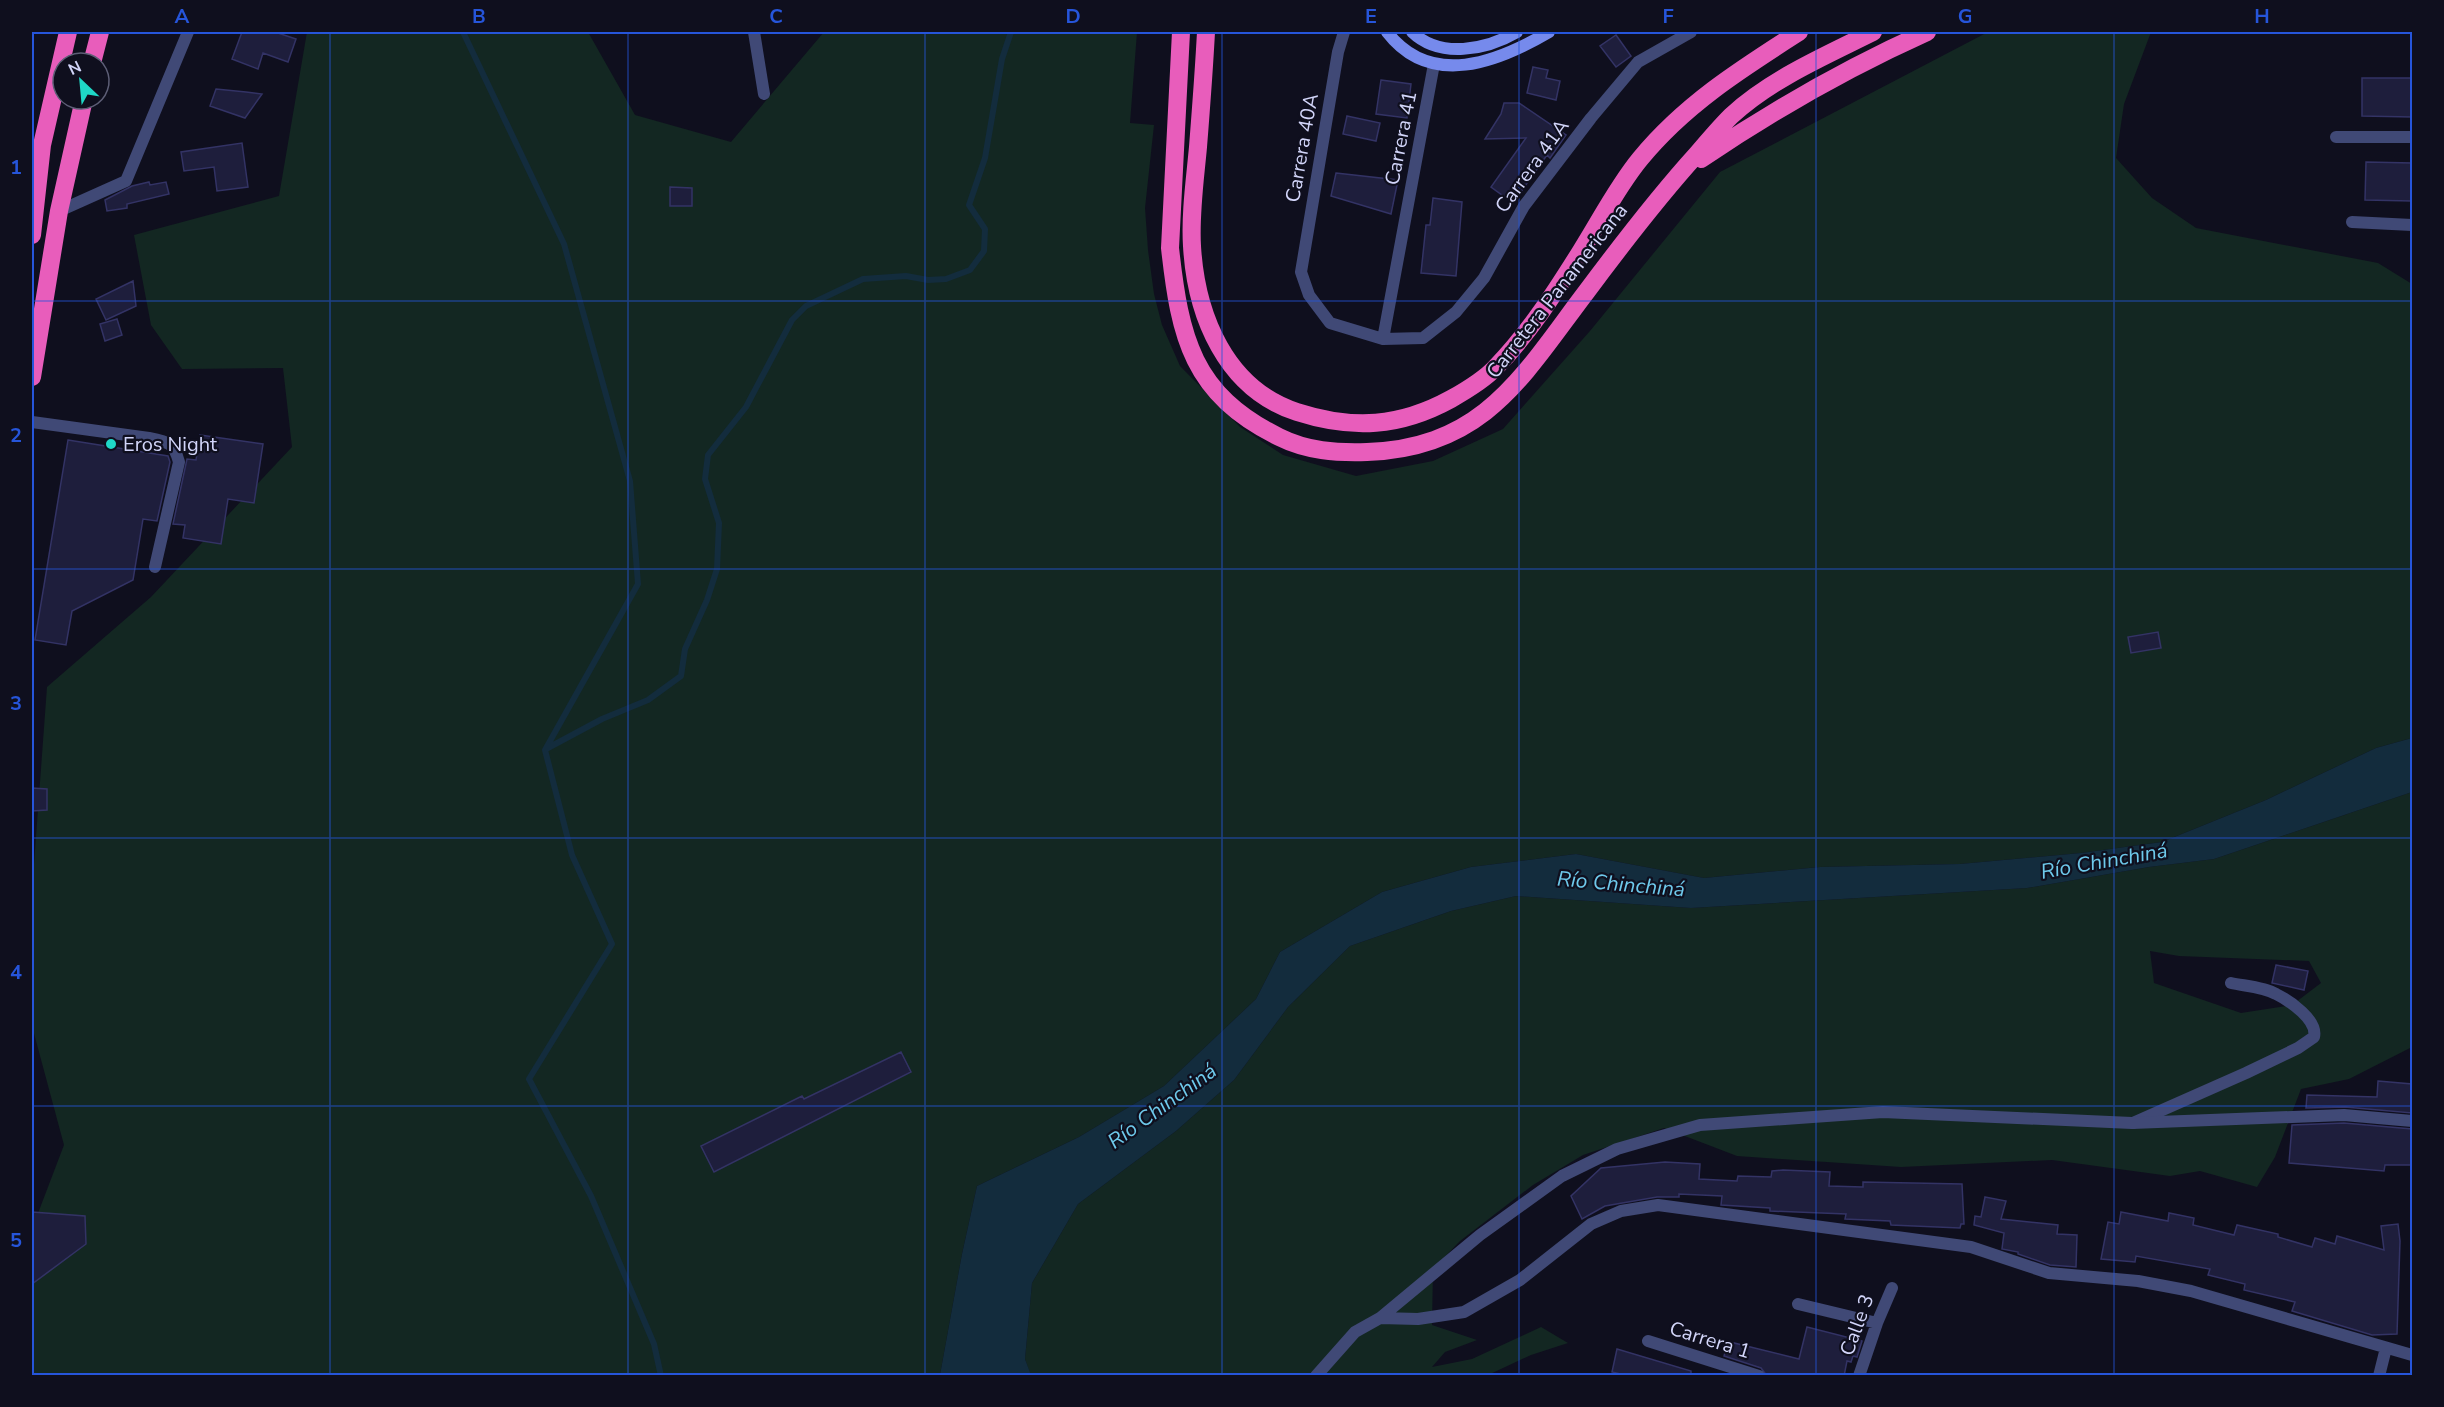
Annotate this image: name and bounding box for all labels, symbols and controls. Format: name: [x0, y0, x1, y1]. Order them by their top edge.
text: A: [175, 3, 190, 30]
text: B: [472, 3, 486, 30]
text: C: [769, 3, 783, 30]
text: D: [1065, 3, 1081, 30]
text: E: [1365, 3, 1377, 30]
text: F: [1662, 3, 1674, 30]
text: G: [1958, 3, 1972, 30]
text: H: [2254, 3, 2270, 30]
north arrow: [51, 51, 111, 111]
text: N: [65, 56, 85, 81]
street label: Carrera 41: [1379, 89, 1423, 187]
street label: Carrera 40A: [1279, 91, 1325, 204]
street label: Carrera 41A: [1489, 113, 1575, 218]
text: 1: [10, 154, 22, 181]
street label: Carretera Panamericana: [1480, 198, 1634, 384]
text: 2: [10, 422, 22, 449]
place label: Eros Night: [123, 431, 218, 458]
marker: Eros Night: [104, 437, 118, 451]
text: 3: [10, 690, 22, 717]
water label: Río Chinchiná: [2038, 836, 2170, 886]
water label: Río Chinchiná: [1556, 864, 1686, 904]
text: 4: [10, 959, 22, 986]
water label: Río Chinchiná: [1102, 1057, 1222, 1155]
text: 5: [10, 1227, 22, 1254]
street label: Calle 3: [1833, 1291, 1881, 1359]
street label: Carrera 1: [1666, 1315, 1754, 1365]

